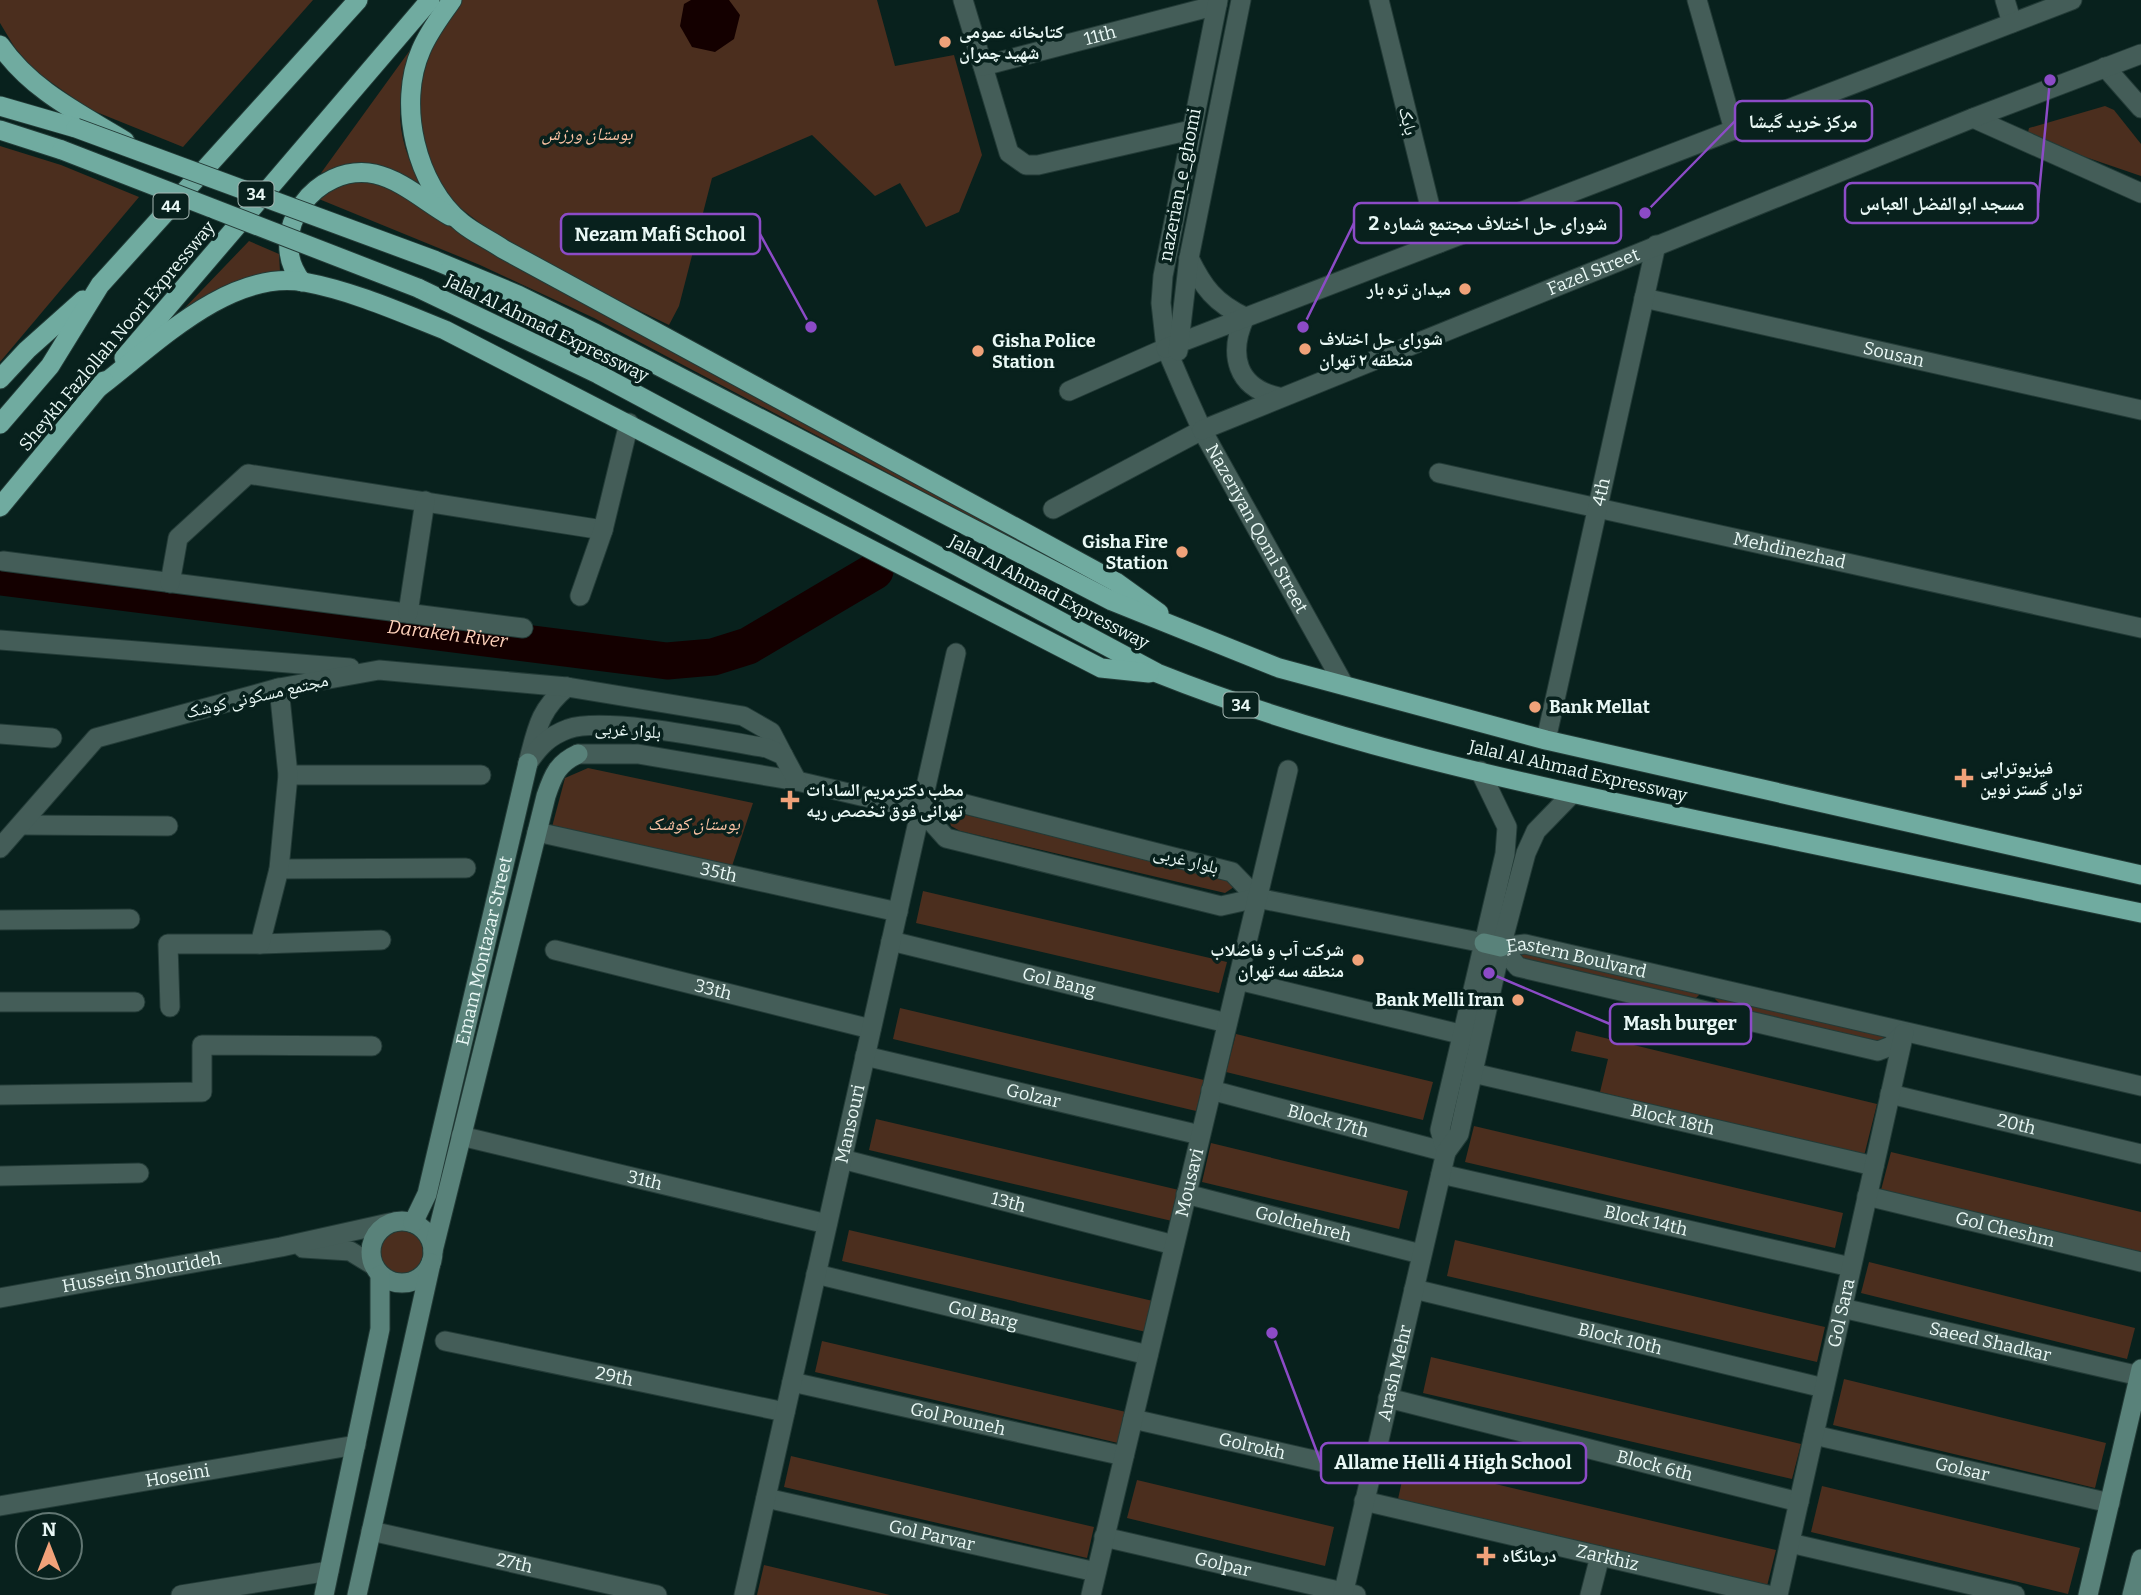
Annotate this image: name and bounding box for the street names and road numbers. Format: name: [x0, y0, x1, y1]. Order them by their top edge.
street label: 11th: [1082, 21, 1118, 50]
street label: بابک: [1394, 105, 1422, 137]
street label: nazerian_e_ghomi: [1154, 107, 1206, 263]
road number: 34: [238, 182, 274, 206]
road number: 44: [154, 194, 188, 218]
street label: Sheykh Fazlollah Noori Expressway: [14, 216, 220, 455]
street label: Fazel Street: [1544, 243, 1643, 300]
street label: Jalal Al Ahmad Expressway: [441, 269, 653, 387]
street label: Sousan: [1861, 337, 1927, 372]
street label: Nazeriyan Qomi Street: [1201, 440, 1313, 617]
street label: 4th: [1587, 476, 1615, 508]
street label: Mehdinezhad: [1731, 527, 1848, 574]
street label: Jalal Al Ahmad Expressway: [944, 529, 1153, 654]
street label: مجتمع مسکونی کوشک: [184, 669, 331, 724]
road number: 34: [1224, 692, 1258, 718]
street label: بلوار غربی: [594, 717, 662, 743]
street label: Jalal Al Ahmad Expressway: [1466, 735, 1690, 807]
street label: بلوار غربی: [1151, 841, 1221, 879]
street label: Emam Montazar Street: [451, 854, 517, 1048]
street label: 35th: [698, 857, 739, 887]
street label: ٍEastern Boulvard: [1505, 933, 1649, 983]
street label: Gol Bang: [1020, 962, 1098, 1002]
street label: 33th: [692, 974, 734, 1005]
street label: Golzar: [1004, 1079, 1063, 1113]
street label: Mansouri: [831, 1082, 870, 1165]
street label: Block 18th: [1629, 1099, 1717, 1140]
street label: Block 17th: [1285, 1100, 1371, 1142]
street label: 20th: [1995, 1109, 2038, 1139]
street label: Mousavi: [1171, 1146, 1208, 1219]
street label: 31th: [625, 1165, 664, 1195]
street label: 13th: [989, 1187, 1028, 1217]
street label: Block 14th: [1602, 1200, 1690, 1241]
street label: Golchehreh: [1253, 1201, 1354, 1247]
street label: Gol Cheshm: [1953, 1207, 2057, 1252]
street label: Hussein Shourideh: [60, 1247, 223, 1298]
street label: Gol Sara: [1823, 1276, 1860, 1350]
street label: Gol Barg: [946, 1296, 1020, 1334]
street label: Saeed Shadkar: [1927, 1317, 2053, 1366]
street label: Block 10th: [1576, 1318, 1664, 1360]
street label: Arash Mehr: [1373, 1323, 1416, 1423]
street label: 29th: [594, 1362, 635, 1391]
street label: Gol Pouneh: [908, 1398, 1008, 1440]
street label: Golrokh: [1216, 1428, 1287, 1464]
street label: Block 6th: [1614, 1445, 1695, 1486]
street label: Golsar: [1933, 1452, 1992, 1486]
street label: Hoseini: [144, 1459, 211, 1492]
street label: Gol Parvar: [887, 1515, 977, 1556]
street label: Zarkhiz: [1574, 1540, 1641, 1576]
street label: Golpar: [1192, 1547, 1253, 1582]
street label: 27th: [494, 1548, 535, 1578]

